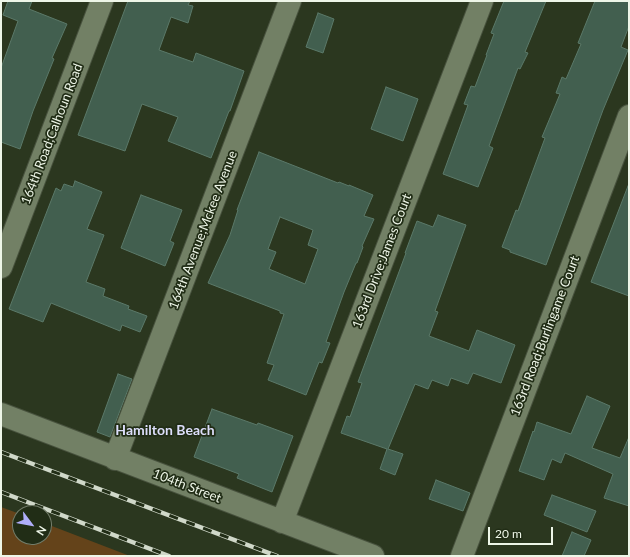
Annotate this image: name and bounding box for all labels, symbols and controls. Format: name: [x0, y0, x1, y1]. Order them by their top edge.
street label: 164th Road;Calhoun Road: [18, 61, 86, 207]
street label: 164th Avenue;Mckee Avenue: [165, 148, 241, 312]
street label: 163rd Drive;James Court: [349, 192, 415, 330]
street label: 163rd Road;Burlingame Court: [507, 254, 583, 418]
district label: Hamilton Beach: [115, 422, 215, 438]
street label: 104th Street: [151, 466, 223, 506]
north arrow: [12, 505, 52, 545]
scale bar: [490, 519, 555, 545]
text: N: [34, 524, 50, 538]
text: 20 m: [495, 526, 522, 541]

